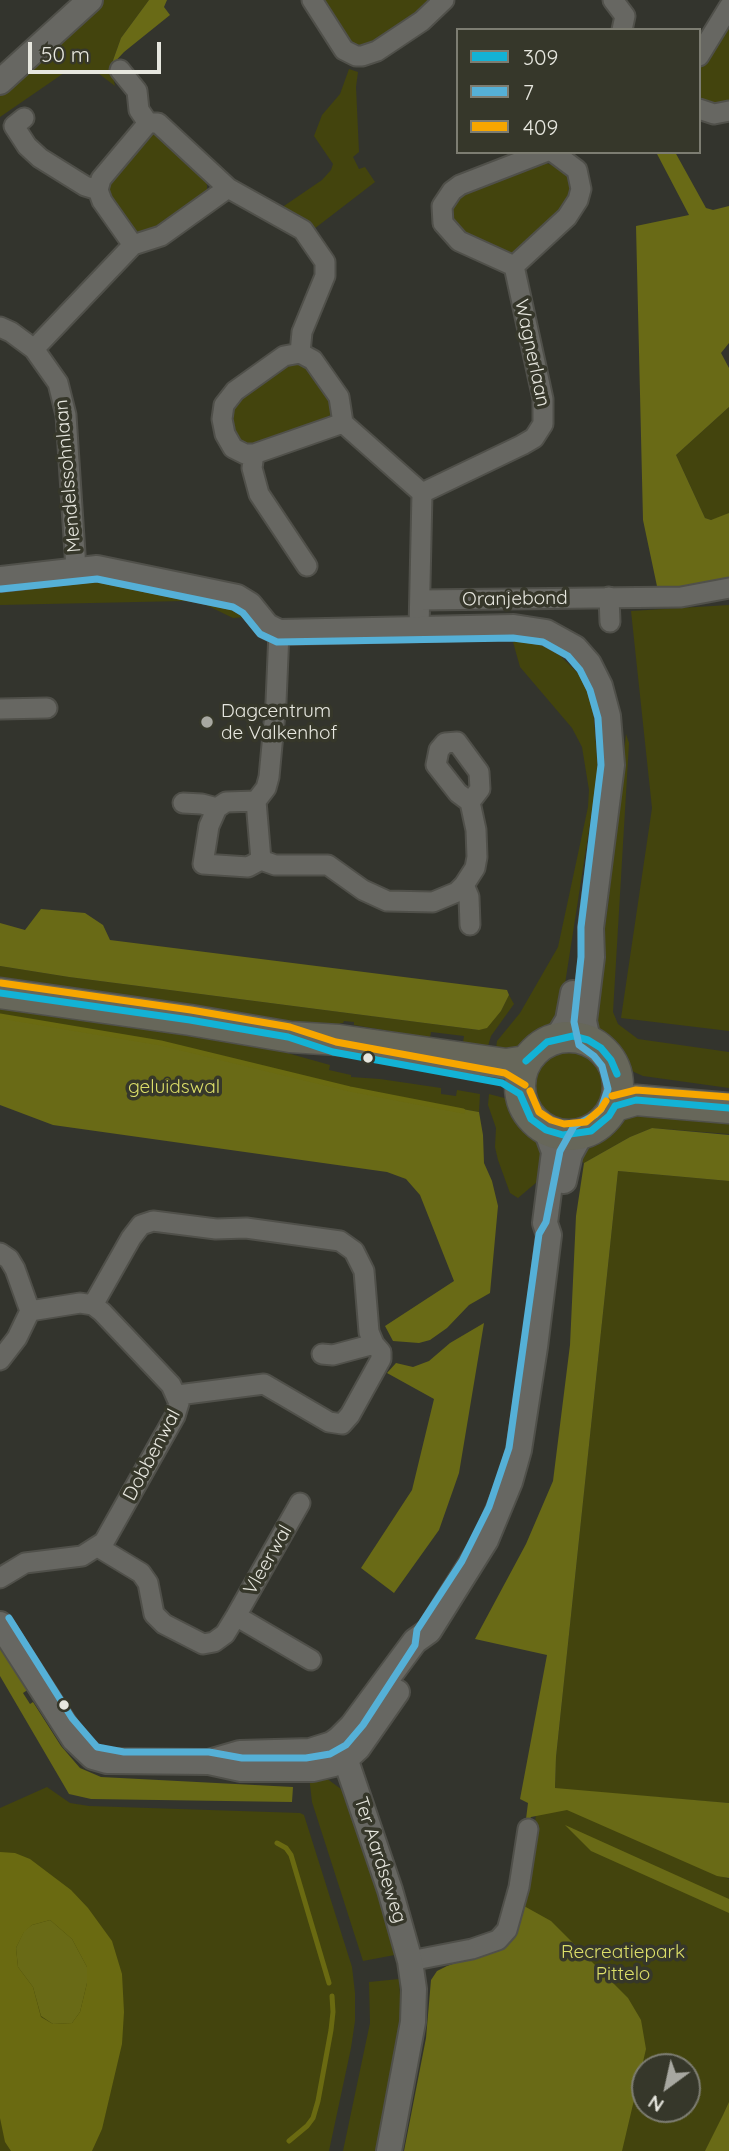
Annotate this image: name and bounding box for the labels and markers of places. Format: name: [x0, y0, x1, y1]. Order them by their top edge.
place label: Dagcentrum de Valkenhof: [221, 700, 337, 744]
marker: Dagcentrum de Valkenhof: [199, 714, 215, 730]
unlabelled marker: [361, 1051, 375, 1065]
unlabelled marker: [57, 1698, 71, 1712]

